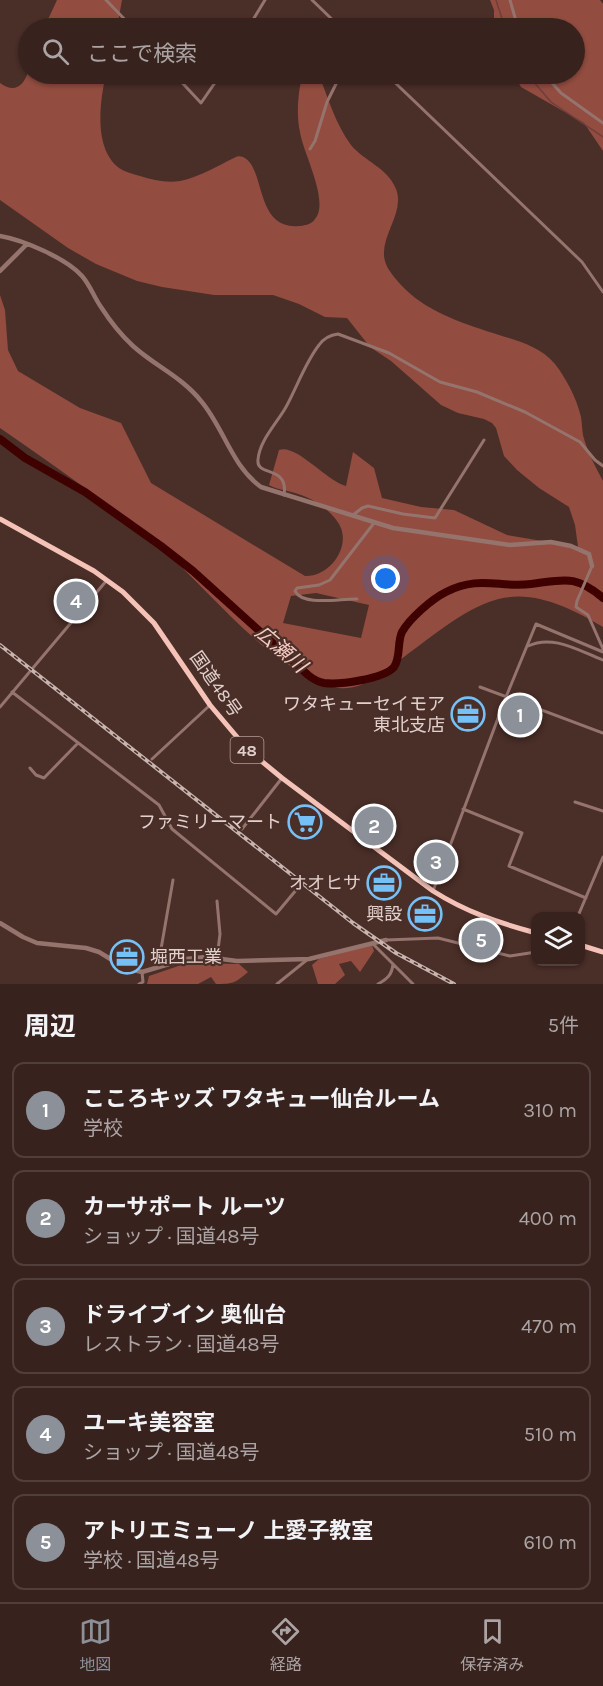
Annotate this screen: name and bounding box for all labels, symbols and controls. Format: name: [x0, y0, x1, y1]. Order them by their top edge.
search box: [18, 18, 585, 84]
icon: search: [39, 35, 72, 68]
text: ここで検索: [87, 41, 197, 67]
your location: [371, 564, 400, 593]
pin: 4: [56, 578, 96, 624]
water label: 広瀬川: [251, 621, 313, 679]
street label: 国道48号: [185, 647, 247, 721]
pin: 1: [500, 692, 540, 738]
place label: ワタキューセイモア 東北支店: [283, 693, 445, 736]
office icon: ワタキューセイモア 東北支店: [450, 696, 486, 732]
road number: 48: [230, 737, 264, 763]
supermarket icon: ファミリーマート: [287, 804, 323, 840]
pin: 2: [354, 804, 394, 848]
place label: ファミリーマート: [138, 811, 282, 833]
pin: 3: [416, 840, 456, 884]
office icon: オオヒサ: [366, 865, 402, 901]
place label: オオヒサ: [289, 872, 361, 894]
office icon: 興設: [407, 896, 443, 932]
place label: 興設: [366, 903, 402, 925]
map controls: [531, 912, 585, 966]
button: layers: [531, 912, 585, 966]
pin: 5: [462, 918, 500, 962]
office icon: 堀西工業: [109, 939, 145, 975]
place label: 堀西工業: [150, 946, 222, 968]
text: 周辺: [24, 1011, 76, 1042]
text: 5件: [548, 1014, 579, 1037]
text: こころキッズ ワタキュー仙台ルーム: [83, 1086, 440, 1112]
text: 1: [42, 1099, 49, 1122]
text: 310 m: [523, 1099, 577, 1122]
text: 学校: [83, 1117, 123, 1140]
text: カーサポート ルーツ: [83, 1194, 286, 1220]
text: 2: [39, 1207, 52, 1230]
text: 400 m: [519, 1207, 577, 1230]
text: ショップ · 国道48号: [83, 1225, 260, 1248]
text: ドライブイン 奥仙台: [83, 1302, 287, 1328]
text: 3: [39, 1315, 52, 1338]
text: 470 m: [521, 1315, 577, 1338]
text: レストラン · 国道48号: [83, 1333, 280, 1356]
text: ユーキ美容室: [83, 1410, 215, 1436]
text: 4: [40, 1423, 51, 1446]
text: 510 m: [524, 1423, 577, 1446]
text: ショップ · 国道48号: [83, 1441, 260, 1464]
text: アトリエミューノ 上愛子教室: [83, 1518, 373, 1544]
text: 5: [40, 1531, 51, 1554]
text: 610 m: [524, 1531, 577, 1554]
text: 学校 · 国道48号: [83, 1549, 220, 1572]
tab: 地図: [79, 1615, 112, 1675]
tab: 経路: [269, 1615, 302, 1675]
tab: 保存済み: [460, 1615, 524, 1675]

